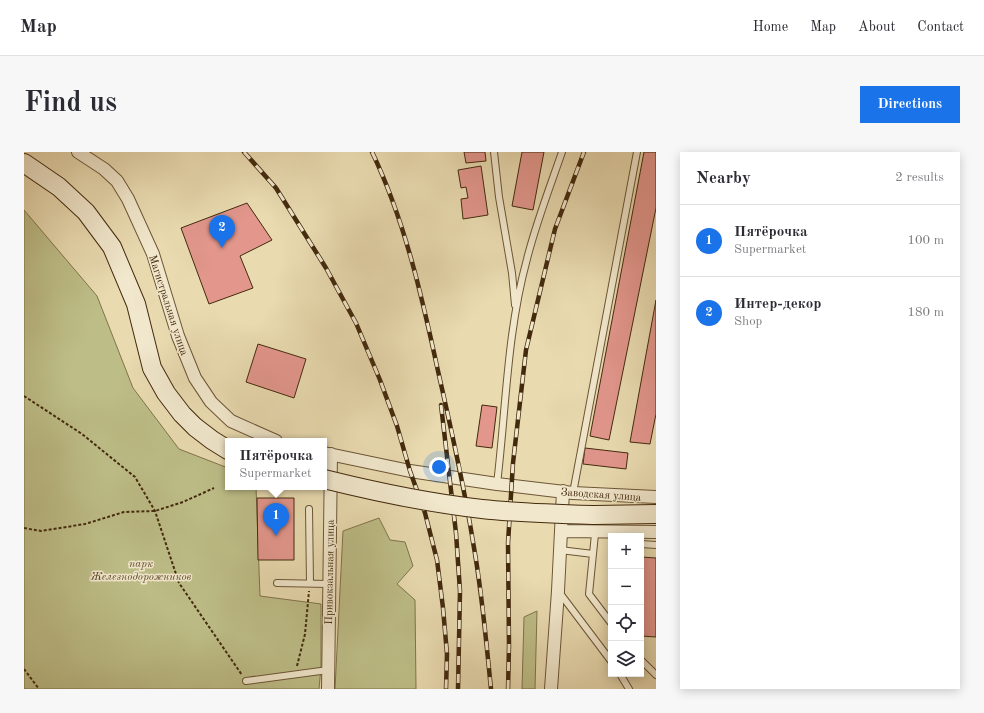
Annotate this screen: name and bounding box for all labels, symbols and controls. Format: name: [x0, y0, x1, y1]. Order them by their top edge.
text: Map: [20, 18, 57, 37]
text: Home: [753, 20, 788, 34]
text: Map: [810, 20, 836, 34]
text: About: [858, 20, 895, 34]
text: Contact: [917, 20, 964, 34]
button: Directions: [860, 86, 960, 123]
text: Find us: [24, 90, 117, 118]
text: Nearby: [696, 170, 751, 187]
text: 2 results: [895, 171, 944, 184]
pin: 2: [209, 215, 235, 248]
text: Пятёрочка: [734, 225, 808, 240]
text: 1: [705, 234, 713, 247]
text: 100 m: [907, 234, 944, 247]
text: Supermarket: [734, 243, 806, 256]
street label: Магистральная улица: [146, 254, 189, 358]
text: Интер-декор: [734, 297, 821, 312]
text: 2: [705, 306, 713, 319]
text: 180 m: [907, 306, 944, 319]
text: Shop: [734, 315, 762, 328]
popup: [225, 438, 327, 490]
text: Пятёрочка: [239, 449, 313, 464]
your location: [429, 457, 449, 477]
text: Supermarket: [239, 467, 312, 480]
street label: Заводская улица: [560, 487, 642, 504]
pin: 1: [263, 503, 289, 536]
street label: Привокзальная улица: [324, 519, 337, 625]
map controls: [608, 533, 644, 677]
button: +: [608, 533, 644, 569]
park label: парк Железнодорожников: [91, 559, 192, 583]
button: −: [608, 569, 644, 605]
button: locate: [608, 605, 644, 641]
button: layers: [608, 641, 644, 677]

